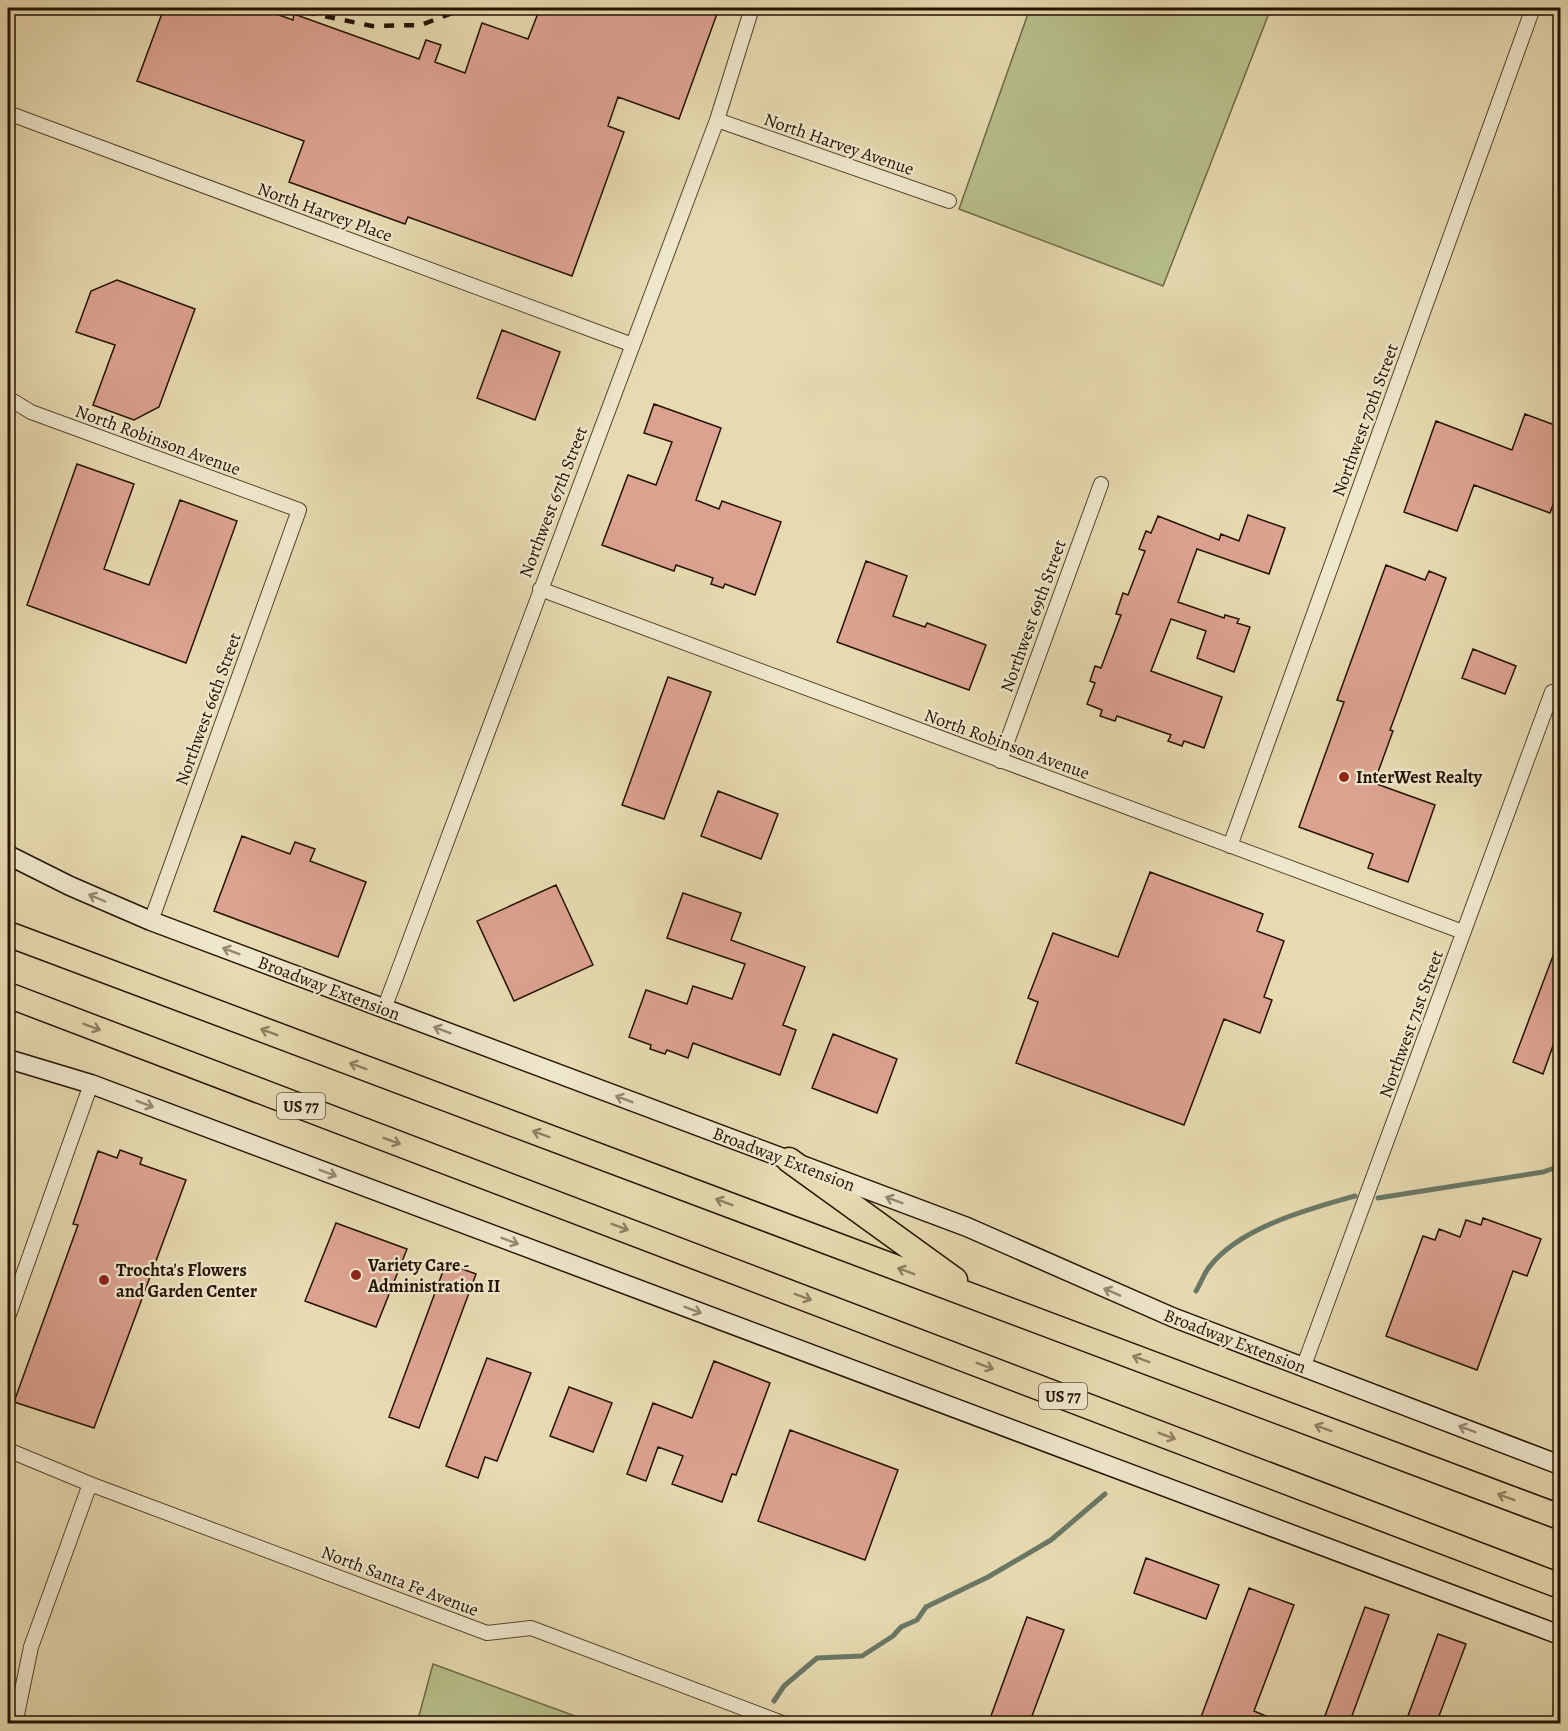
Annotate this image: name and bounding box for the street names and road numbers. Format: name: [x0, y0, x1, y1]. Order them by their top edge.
street label: North Harvey Avenue: [761, 107, 917, 181]
street label: North Harvey Place: [254, 176, 396, 248]
street label: Northwest 70th Street: [1326, 340, 1404, 500]
street label: North Robinson Avenue: [72, 399, 244, 481]
street label: Northwest 67th Street: [513, 423, 593, 581]
street label: Northwest 69th Street: [994, 536, 1072, 696]
street label: Northwest 66th Street: [169, 629, 247, 789]
street label: North Robinson Avenue: [921, 703, 1093, 785]
street label: Northwest 71st Street: [1373, 947, 1449, 1101]
street label: Broadway Extension: [254, 950, 404, 1026]
road number: US 77: [277, 1093, 325, 1119]
street label: Broadway Extension: [709, 1121, 859, 1197]
street label: Broadway Extension: [1160, 1303, 1310, 1379]
road number: US 77: [1039, 1383, 1087, 1409]
street label: North Santa Fe Avenue: [318, 1540, 482, 1622]

